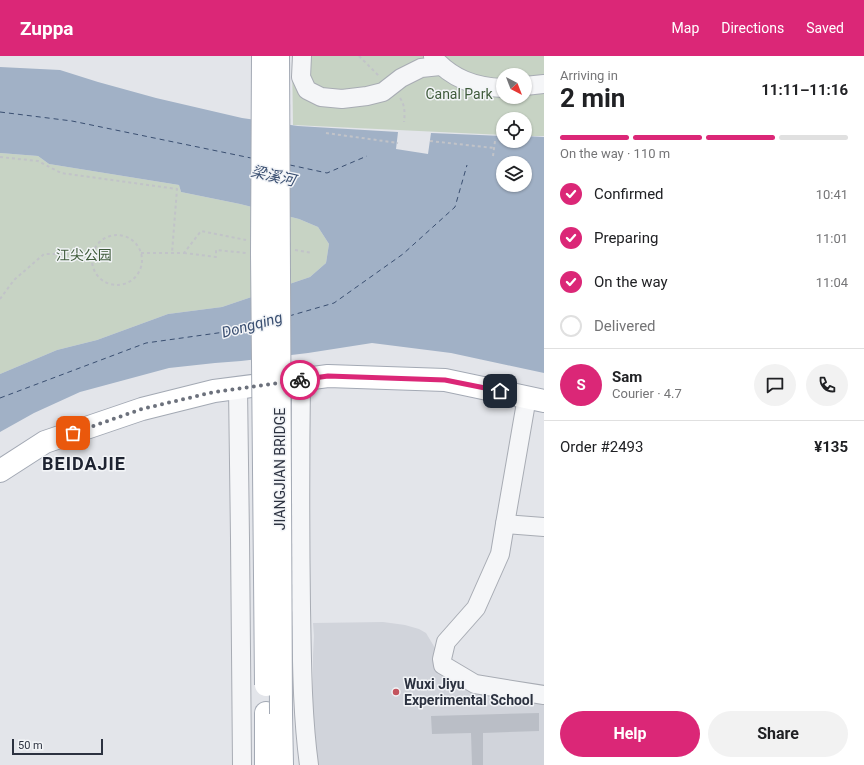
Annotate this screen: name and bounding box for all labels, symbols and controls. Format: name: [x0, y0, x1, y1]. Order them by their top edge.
text: Zuppa: [20, 17, 74, 40]
text: Map: [672, 20, 699, 36]
text: Directions: [721, 20, 784, 36]
text: Saved: [806, 20, 844, 36]
north arrow: [496, 68, 532, 104]
map controls: [496, 68, 532, 192]
text: Arriving in: [560, 68, 618, 83]
text: 11:11–11:16: [761, 81, 848, 99]
text: 2 min: [560, 83, 625, 113]
park label: Canal Park: [425, 86, 493, 102]
button: locate: [496, 112, 532, 148]
text: On the way · 110 m: [560, 146, 670, 161]
button: layers: [496, 156, 532, 192]
water label: 梁溪河: [249, 162, 300, 191]
icon: check: [560, 183, 582, 205]
text: Confirmed: [594, 185, 664, 203]
text: 10:41: [816, 187, 848, 202]
icon: check: [560, 227, 582, 249]
text: Preparing: [594, 229, 658, 247]
text: 11:01: [816, 231, 848, 246]
park label: 江尖公园: [56, 247, 112, 263]
icon: check: [560, 271, 582, 293]
text: On the way: [594, 273, 668, 291]
text: 11:04: [816, 275, 848, 290]
water label: Dongqing: [220, 308, 284, 342]
text: Delivered: [594, 317, 656, 335]
courier: [280, 360, 320, 400]
button: chat: [754, 364, 796, 406]
button: phone: [806, 364, 848, 406]
text: Sam: [612, 368, 642, 386]
icon: bike: [289, 369, 311, 391]
pin: [483, 374, 517, 408]
text: S: [576, 376, 586, 394]
icon: home: [489, 380, 511, 402]
text: Courier · 4.7: [612, 386, 682, 401]
street label: JIANGJIAN BRIDGE: [272, 408, 288, 530]
pin: [56, 416, 90, 450]
icon: bag: [62, 422, 84, 444]
text: Order #2493: [560, 438, 643, 456]
text: ¥135: [814, 438, 848, 456]
district label: BEIDAJIE: [42, 453, 126, 474]
place label: Wuxi Jiyu Experimental School: [404, 676, 533, 708]
marker: Wuxi Jiyu Experimental School: [391, 687, 401, 697]
button: Help: [560, 711, 700, 757]
button: Share: [708, 711, 848, 757]
scale bar: [12, 737, 103, 756]
text: 50 m: [18, 739, 43, 752]

